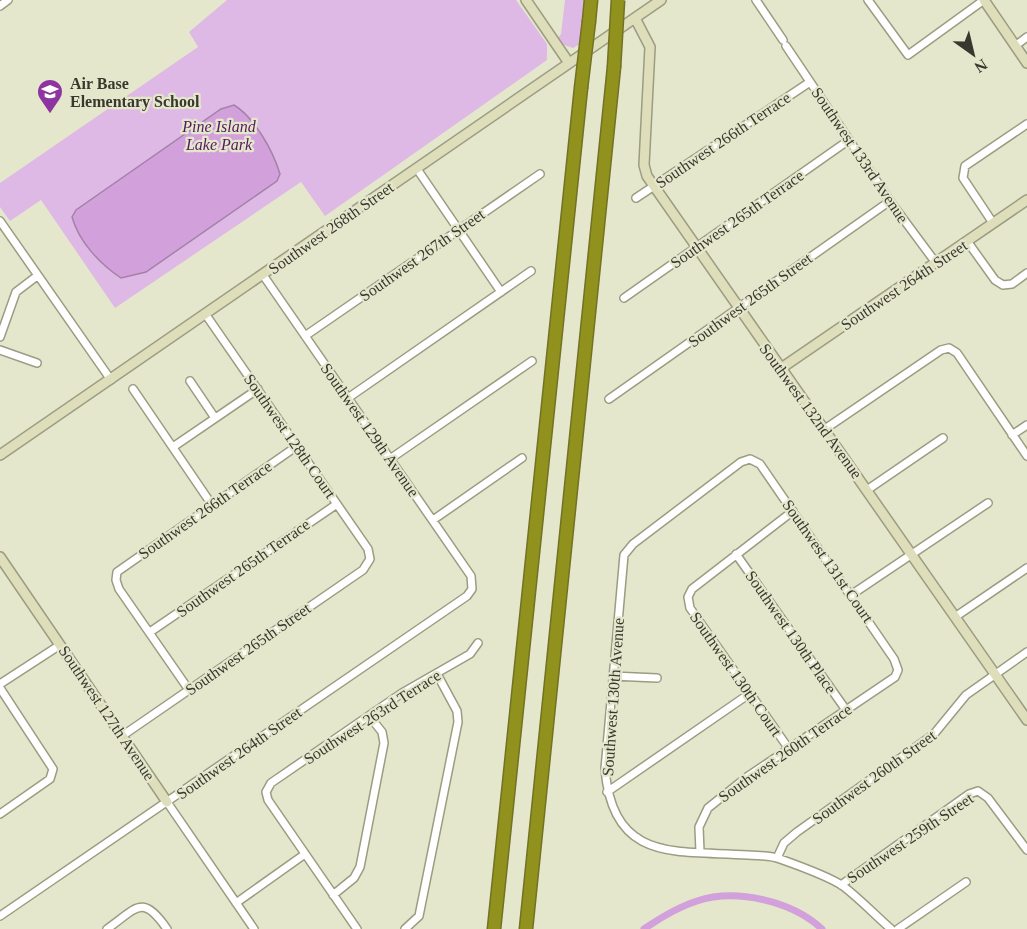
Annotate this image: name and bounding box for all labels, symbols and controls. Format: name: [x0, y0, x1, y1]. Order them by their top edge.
north arrow: [943, 24, 1003, 84]
text: N: [971, 56, 991, 77]
place label: Air Base Elementary School: [70, 75, 200, 111]
school or university icon: Air Base Elementary School: [35, 77, 65, 115]
street label: Southwest 133rd Avenue: [808, 84, 912, 226]
street label: Southwest 266th Terrace: [653, 89, 793, 191]
park label: Pine Island Lake Park: [181, 118, 257, 153]
street label: Southwest 265th Terrace: [667, 167, 807, 271]
street label: Southwest 268th Street: [265, 178, 397, 278]
street label: Southwest 267th Street: [356, 205, 488, 305]
street label: Southwest 264th Street: [838, 236, 971, 334]
street label: Southwest 265th Street: [685, 249, 815, 351]
street label: Southwest 132nd Avenue: [756, 340, 866, 482]
street label: Southwest 129th Avenue: [317, 360, 423, 500]
street label: Southwest 128th Court: [241, 371, 340, 502]
street label: Southwest 266th Terrace: [135, 458, 275, 562]
street label: Southwest 131st Court: [779, 496, 877, 626]
street label: Southwest 265th Terrace: [173, 516, 313, 620]
street label: Southwest 130th Place: [742, 567, 840, 697]
street label: Southwest 265th Street: [182, 599, 314, 699]
street label: Southwest 130th Court: [687, 609, 786, 740]
street label: Southwest 130th Avenue: [599, 617, 627, 777]
street label: Southwest 127th Avenue: [56, 642, 158, 784]
street label: Southwest 263rd Terrace: [301, 666, 443, 768]
street label: Southwest 260th Terrace: [715, 701, 855, 805]
street label: Southwest 264th Street: [173, 703, 305, 803]
street label: Southwest 260th Street: [809, 726, 939, 828]
street label: Southwest 259th Street: [844, 789, 977, 887]

